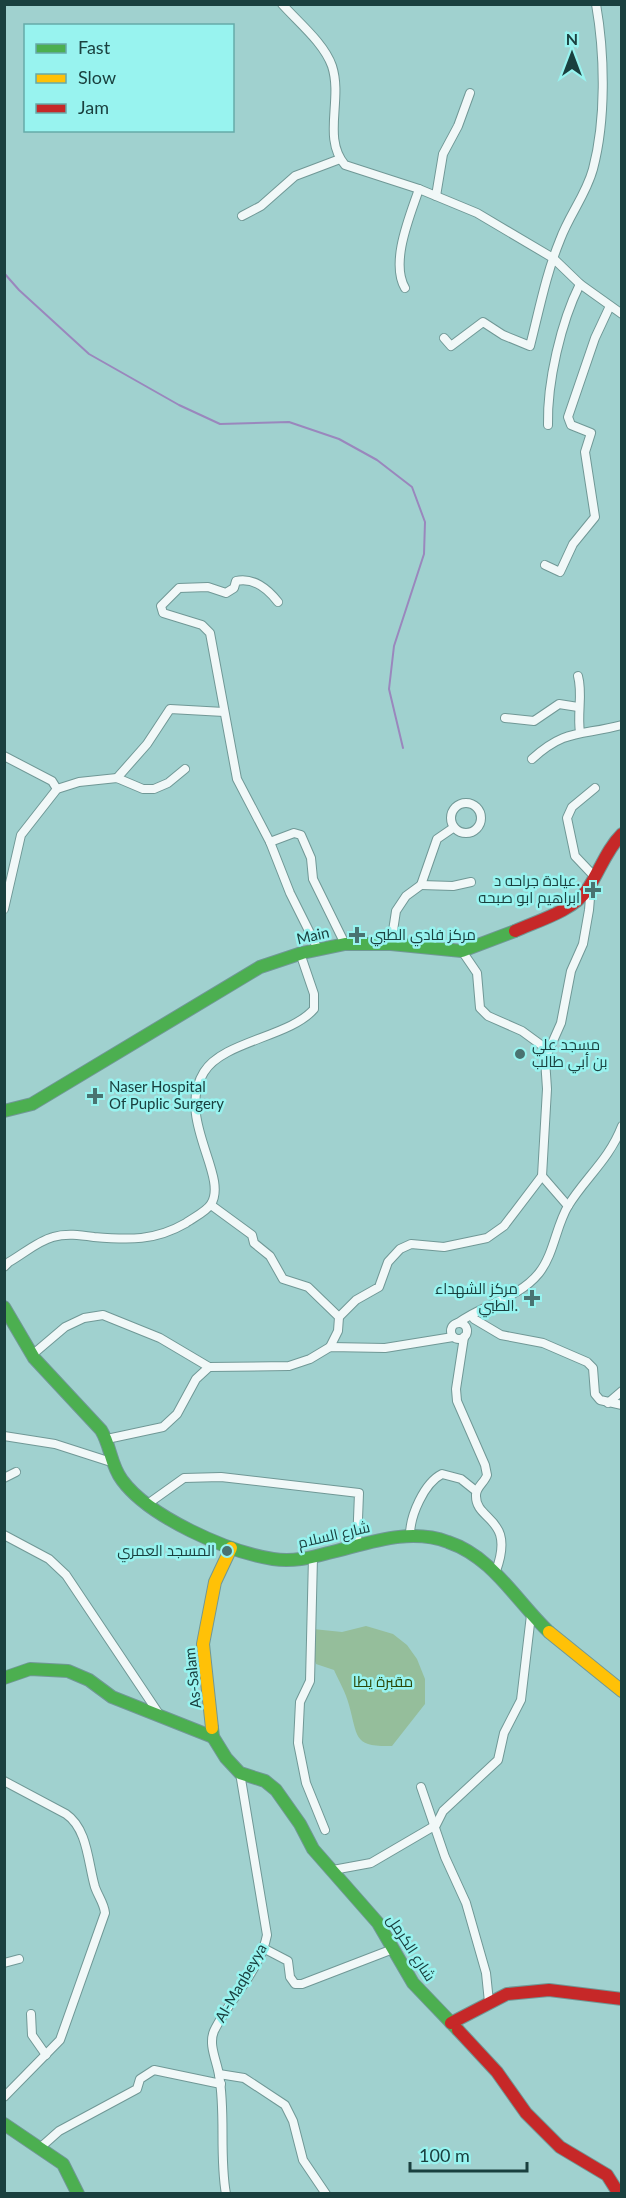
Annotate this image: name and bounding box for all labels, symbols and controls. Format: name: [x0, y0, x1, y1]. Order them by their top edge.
legend: [24, 24, 234, 132]
north arrow: [542, 24, 602, 84]
text: N: [566, 29, 578, 48]
text: Fast: [78, 36, 111, 58]
text: Slow: [78, 66, 116, 88]
text: Jam: [78, 96, 109, 118]
place label: عيادة جراحه د. ابراهيم ابو صبحه: [478, 871, 580, 908]
marker: عيادة جراحه د. ابراهيم ابو صبحه: [584, 881, 602, 899]
street label: Main: [295, 923, 331, 948]
place label: مركز فادي الطبي: [370, 925, 476, 947]
marker: مركز فادي الطبي: [348, 926, 366, 944]
place label: مسجد علي بن أبي طالب: [532, 1035, 607, 1074]
marker: مسجد علي بن أبي طالب: [513, 1047, 527, 1061]
place label: Naser Hospital Of Puplic Surgery: [109, 1077, 224, 1112]
marker: Naser Hospital Of Puplic Surgery: [86, 1087, 104, 1105]
place label: مركز الشهداء الطبي.: [435, 1279, 518, 1318]
marker: مركز الشهداء الطبي.: [523, 1289, 541, 1307]
street label: شارع السلام: [296, 1517, 372, 1554]
place label: المسجد العمري: [117, 1541, 215, 1563]
marker: المسجد العمري: [220, 1544, 234, 1558]
street label: As-Salam: [180, 1647, 204, 1709]
park label: مقبرة يطا: [353, 1672, 413, 1691]
street label: شارع الكرمل: [381, 1911, 440, 1986]
street label: Al-Maqbeyya: [210, 1940, 270, 2025]
scale bar: [410, 2135, 527, 2173]
text: 100 m: [419, 2144, 470, 2166]

